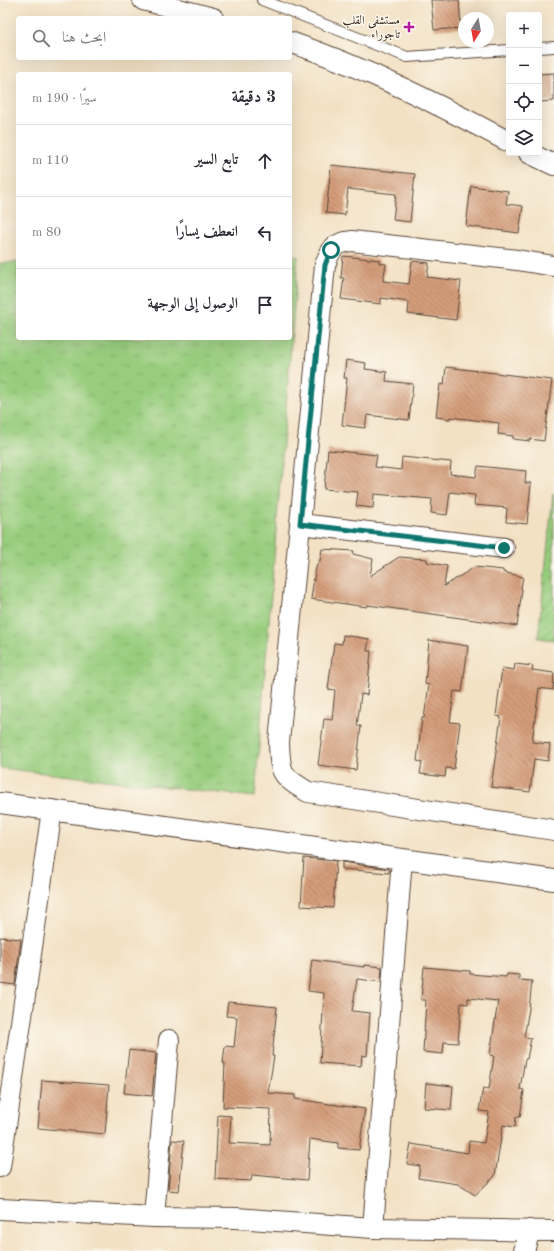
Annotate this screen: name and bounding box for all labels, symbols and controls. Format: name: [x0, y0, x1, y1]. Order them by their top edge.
north arrow: [458, 12, 494, 48]
map controls: [506, 12, 542, 156]
button: +: [506, 12, 542, 48]
place label: مستشفى القلب تاجوراء: [342, 15, 401, 42]
search box: [16, 16, 292, 60]
marker: مستشفى القلب تاجوراء: [403, 21, 415, 33]
icon: search: [30, 27, 52, 49]
text: ابحث هنا: [62, 31, 106, 46]
button: −: [506, 48, 542, 84]
button: locate: [506, 84, 542, 120]
text: 3 دقيقة: [232, 89, 276, 106]
text: سيرًا · 190 m: [32, 92, 97, 105]
button: layers: [506, 120, 542, 156]
icon: ahead: [254, 150, 276, 172]
text: تابع السير: [195, 153, 238, 168]
text: 110 m: [32, 154, 69, 167]
icon: left: [254, 222, 276, 244]
text: انعطف يسارًا: [176, 225, 238, 240]
text: 80 m: [32, 226, 61, 239]
route start: [322, 241, 340, 259]
icon: arrive: [254, 294, 276, 316]
text: الوصول إلى الوجهة: [147, 297, 238, 312]
route end: [495, 539, 513, 557]

